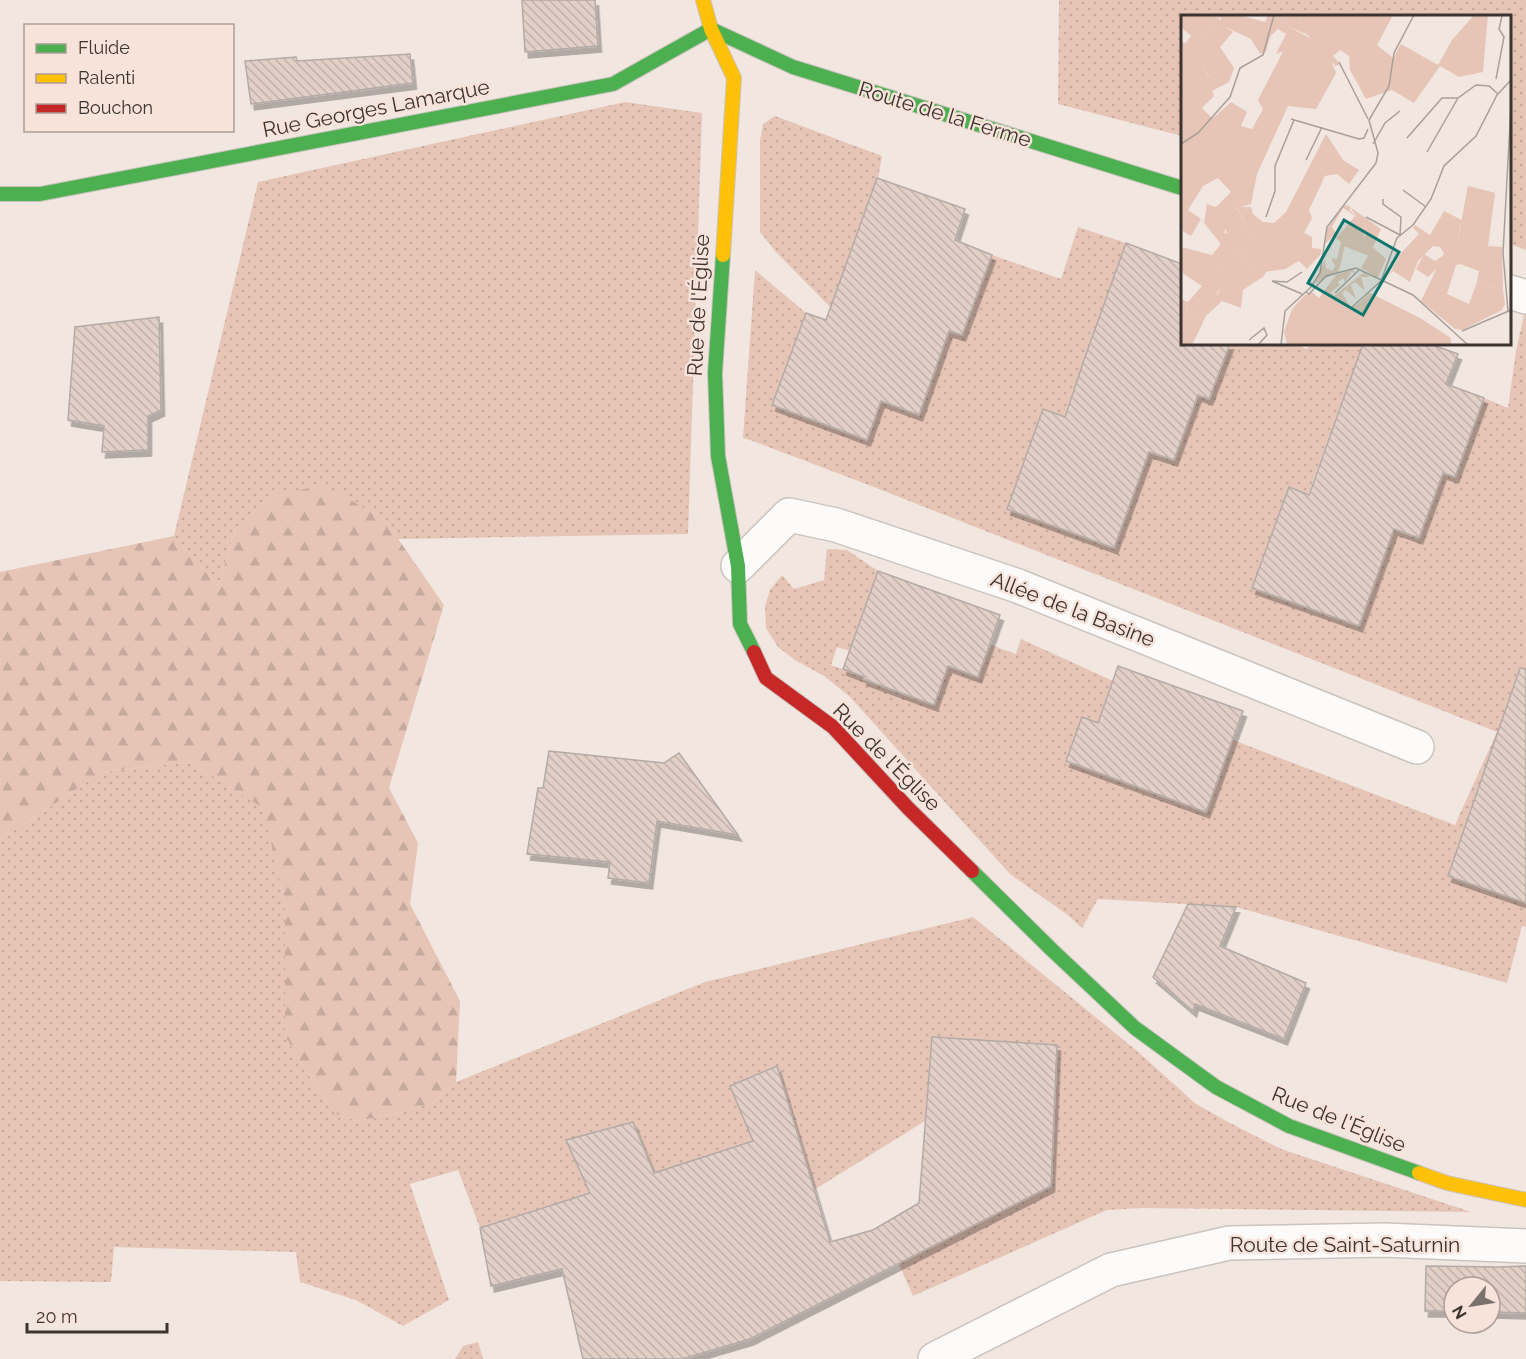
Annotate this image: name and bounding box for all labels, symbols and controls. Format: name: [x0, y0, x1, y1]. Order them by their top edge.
inset map: [1181, 15, 1511, 345]
legend: [24, 24, 234, 132]
text: Fluide: [78, 37, 130, 58]
text: Ralenti: [78, 67, 135, 88]
street label: Rue Georges Lamarque: [260, 74, 492, 142]
street label: Route de la Ferme: [856, 76, 1034, 152]
text: Bouchon: [78, 97, 153, 118]
street label: Rue de l'Église: [682, 233, 714, 377]
street label: Allée de la Basine: [987, 566, 1159, 652]
street label: Rue de l'Église: [828, 698, 946, 816]
street label: Rue de l'Église: [1268, 1081, 1410, 1157]
street label: Route de Saint-Saturnin: [1230, 1232, 1460, 1257]
north arrow: [1442, 1275, 1502, 1335]
scale bar: [27, 1296, 166, 1334]
text: N: [1448, 1302, 1471, 1322]
text: 20 m: [36, 1306, 78, 1327]

